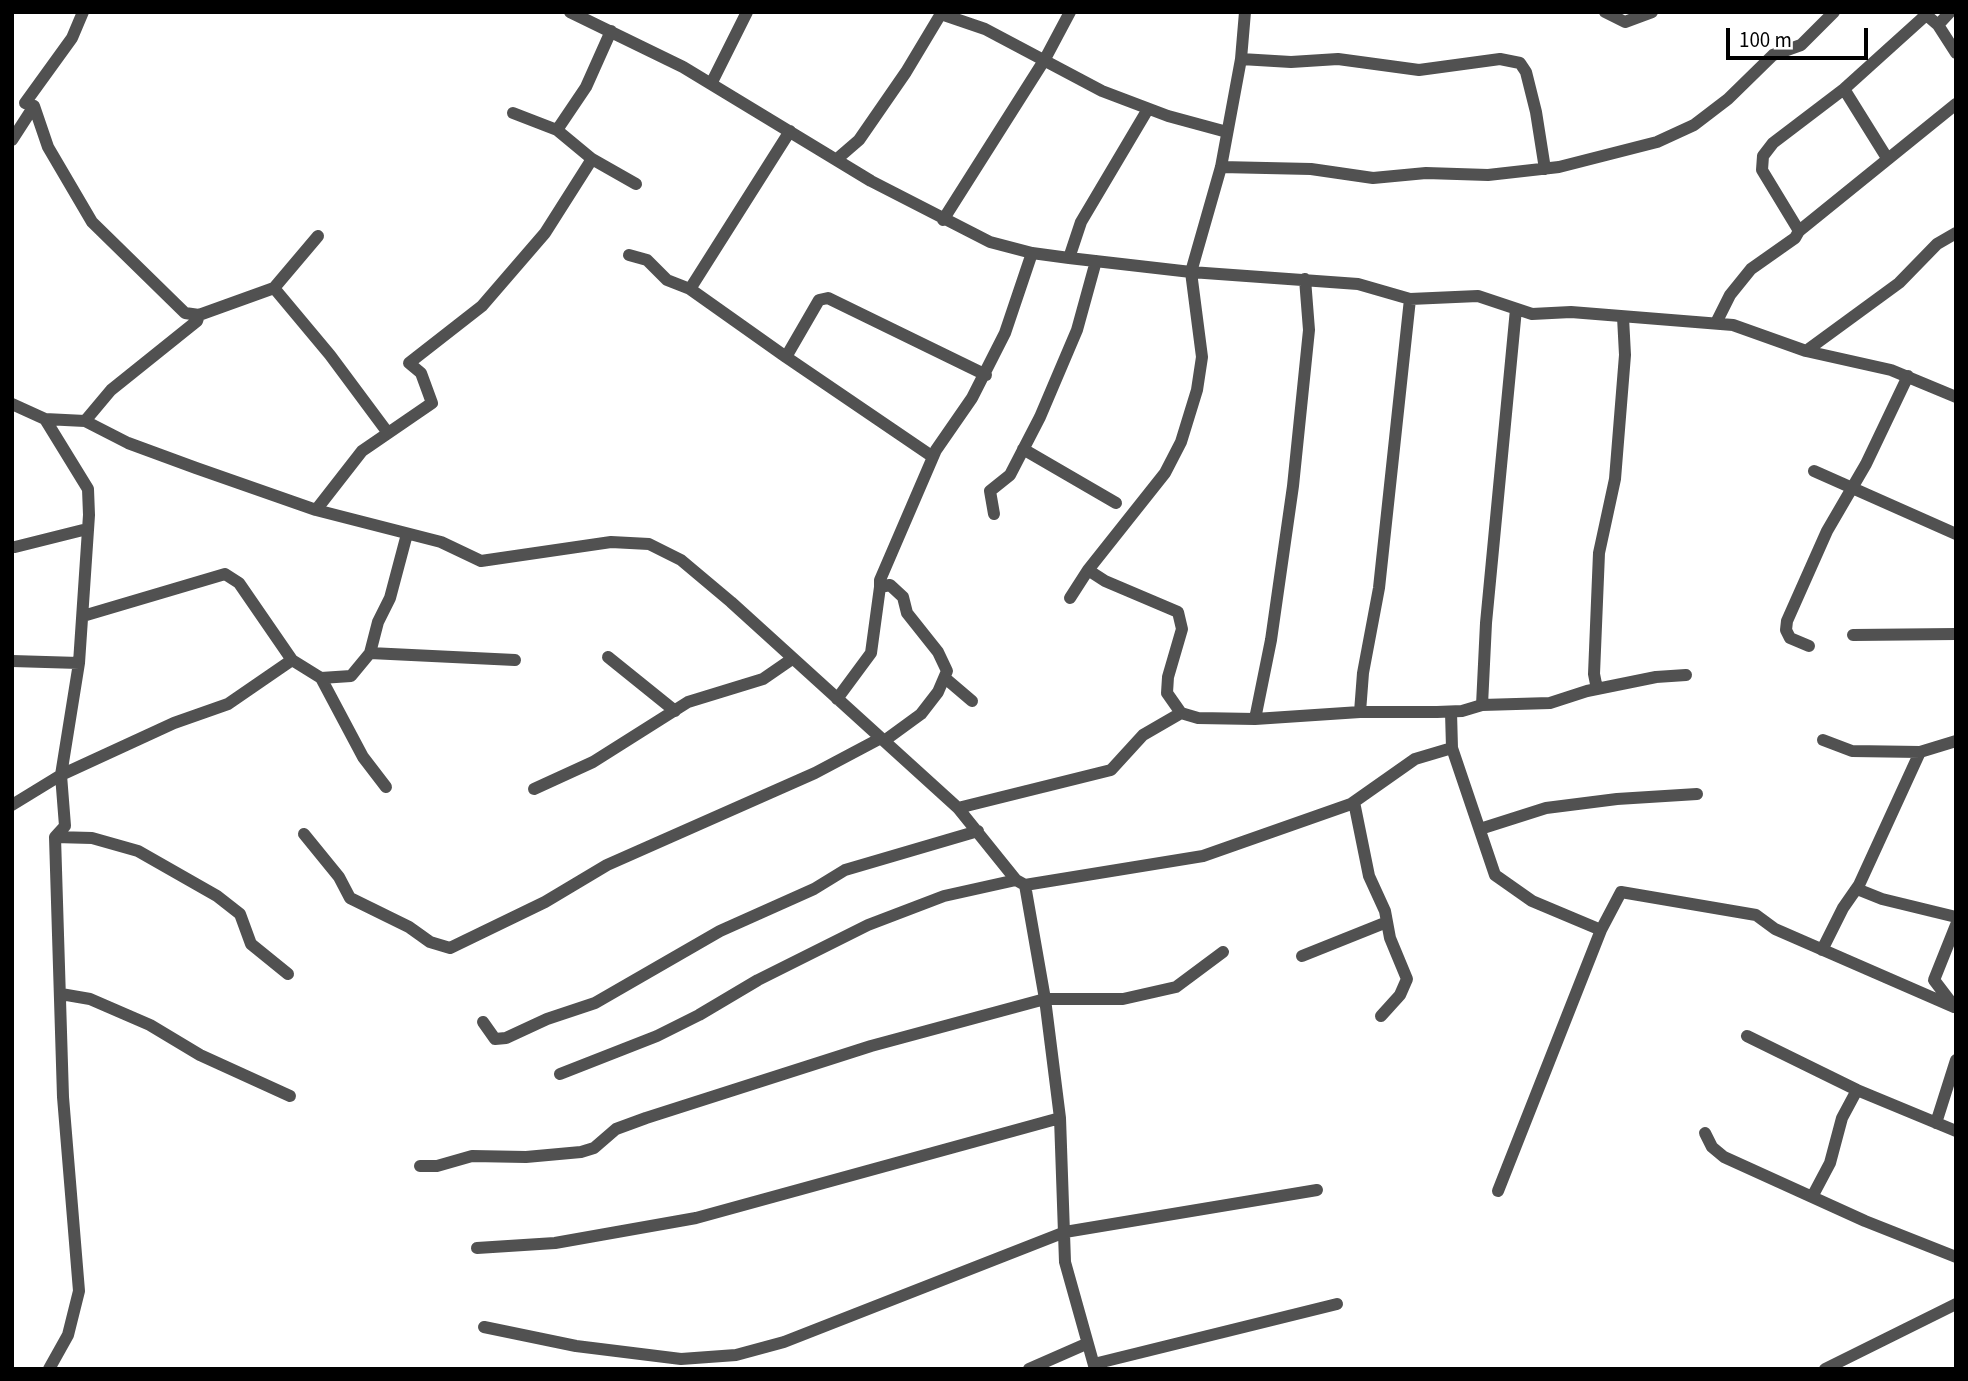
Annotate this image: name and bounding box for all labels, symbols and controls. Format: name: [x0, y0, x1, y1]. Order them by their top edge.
scale bar: [1730, 14, 1872, 58]
text: 100 m: [1739, 25, 1792, 55]

